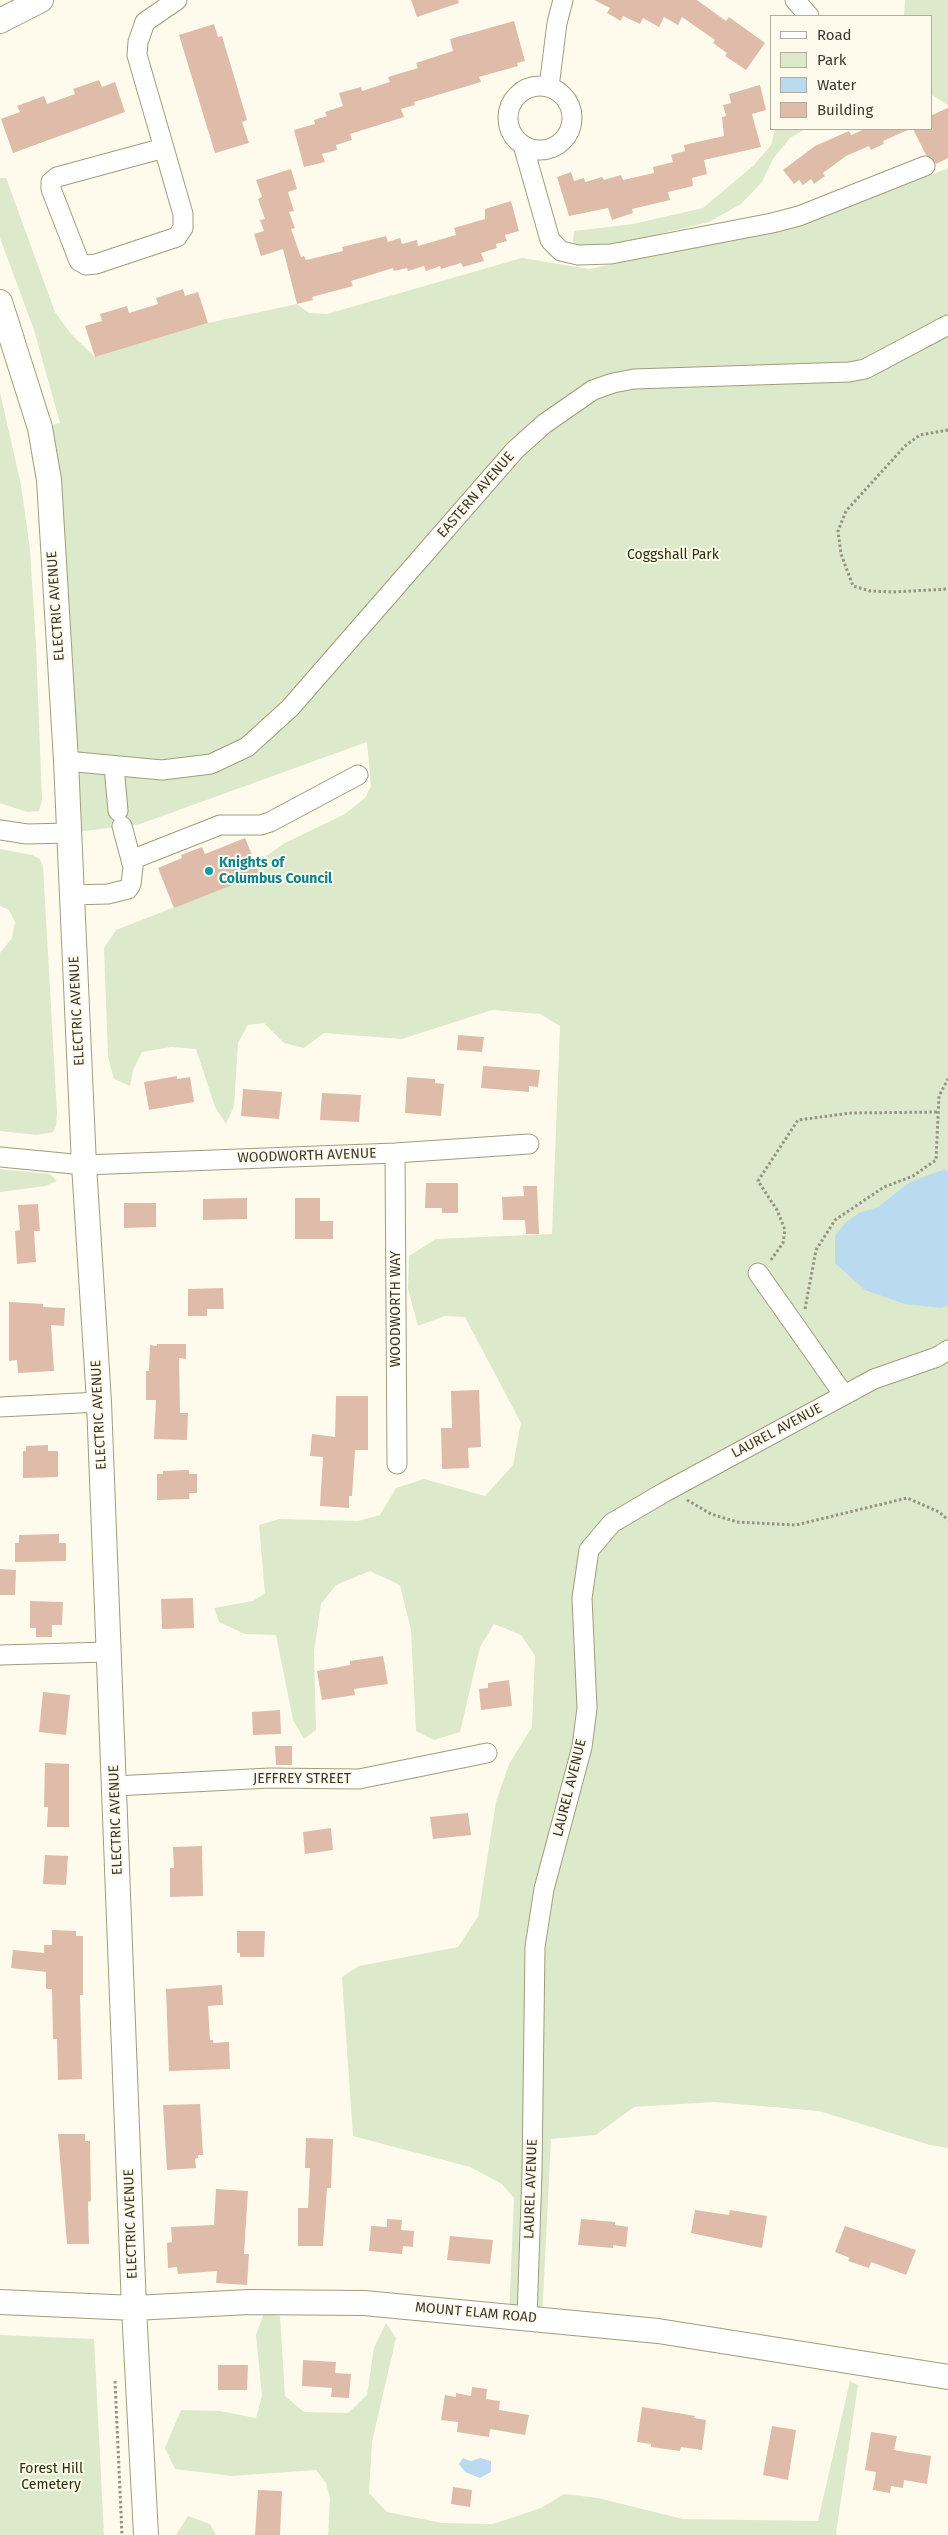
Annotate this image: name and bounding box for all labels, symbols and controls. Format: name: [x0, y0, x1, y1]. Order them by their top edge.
legend: [770, 15, 933, 130]
text: Road: [817, 26, 852, 44]
text: Park: [817, 51, 847, 69]
text: Water: [817, 76, 856, 94]
text: Building: [817, 101, 873, 119]
street label: EASTERN AVENUE: [434, 448, 518, 542]
park label: Coggshall Park: [627, 547, 719, 563]
street label: ELECTRIC AVENUE: [44, 550, 68, 662]
place label: Knights of Columbus Council: [219, 855, 332, 888]
marker: Knights of Columbus Council: [203, 865, 215, 877]
street label: ELECTRIC AVENUE: [66, 955, 88, 1067]
street label: WOODWORTH AVENUE: [237, 1145, 377, 1167]
street label: WOODWORTH WAY: [388, 1251, 404, 1367]
street label: ELECTRIC AVENUE: [88, 1359, 110, 1471]
street label: LAUREL AVENUE: [729, 1400, 825, 1462]
street label: LAUREL AVENUE: [550, 1737, 590, 1839]
street label: ELECTRIC AVENUE: [106, 1765, 126, 1875]
street label: JEFFREY STREET: [253, 1771, 351, 1787]
street label: LAUREL AVENUE: [521, 2139, 541, 2239]
street label: ELECTRIC AVENUE: [121, 2169, 141, 2279]
street label: MOUNT ELAM ROAD: [414, 2299, 538, 2327]
park label: Forest Hill Cemetery: [19, 2461, 83, 2494]

